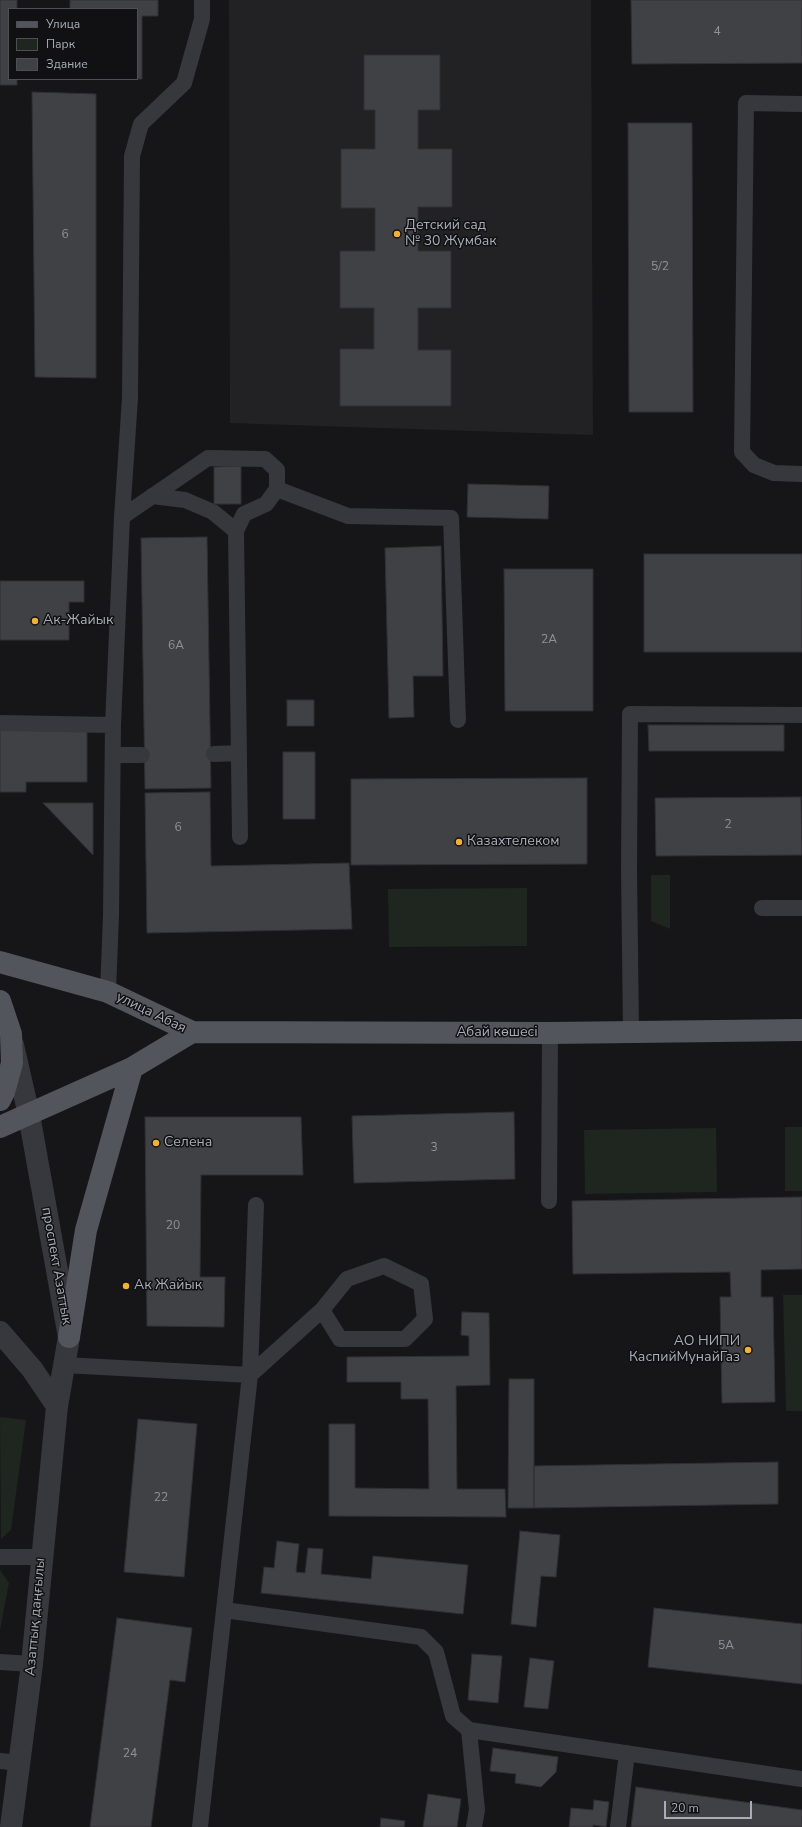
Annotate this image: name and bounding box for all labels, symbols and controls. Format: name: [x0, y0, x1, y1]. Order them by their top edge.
legend: [8, 8, 138, 80]
text: Улица: [46, 16, 80, 32]
house number: 4: [713, 25, 721, 39]
text: Парк: [46, 36, 75, 52]
text: Здание: [46, 56, 88, 72]
place label: Детский сад № 30 Жумбак: [405, 218, 497, 250]
house number: 6: [61, 228, 69, 242]
marker: Детский сад № 30 Жумбак: [392, 229, 402, 239]
house number: 5/2: [651, 260, 669, 274]
place label: Ак-Жайык: [43, 613, 113, 629]
marker: Ак-Жайык: [30, 616, 40, 626]
house number: 2А: [541, 633, 557, 647]
house number: 6А: [168, 639, 184, 653]
house number: 2: [724, 818, 732, 832]
house number: 6: [174, 821, 182, 835]
place label: Казахтелеком: [467, 834, 559, 850]
marker: Казахтелеком: [454, 837, 464, 847]
street label: улица Абая: [113, 989, 189, 1037]
street label: Абай көшесі: [456, 1025, 538, 1041]
place label: Селена: [164, 1135, 212, 1151]
marker: Селена: [151, 1138, 161, 1148]
house number: 3: [430, 1141, 438, 1155]
street label: проспект Азаттык: [37, 1206, 75, 1326]
house number: 20: [166, 1219, 180, 1233]
place label: Ак Жайык: [134, 1278, 202, 1294]
marker: Ак Жайык: [121, 1281, 131, 1291]
place label: АО НИПИ КаспийМунайГаз: [629, 1334, 740, 1366]
marker: АО НИПИ КаспийМунайГаз: [743, 1345, 753, 1355]
house number: 22: [154, 1491, 168, 1505]
street label: Азаттық даңғылы: [22, 1557, 50, 1677]
house number: 5А: [718, 1639, 734, 1653]
house number: 24: [123, 1747, 137, 1761]
scale bar: [666, 1793, 754, 1819]
text: 20 m: [671, 1800, 699, 1816]

